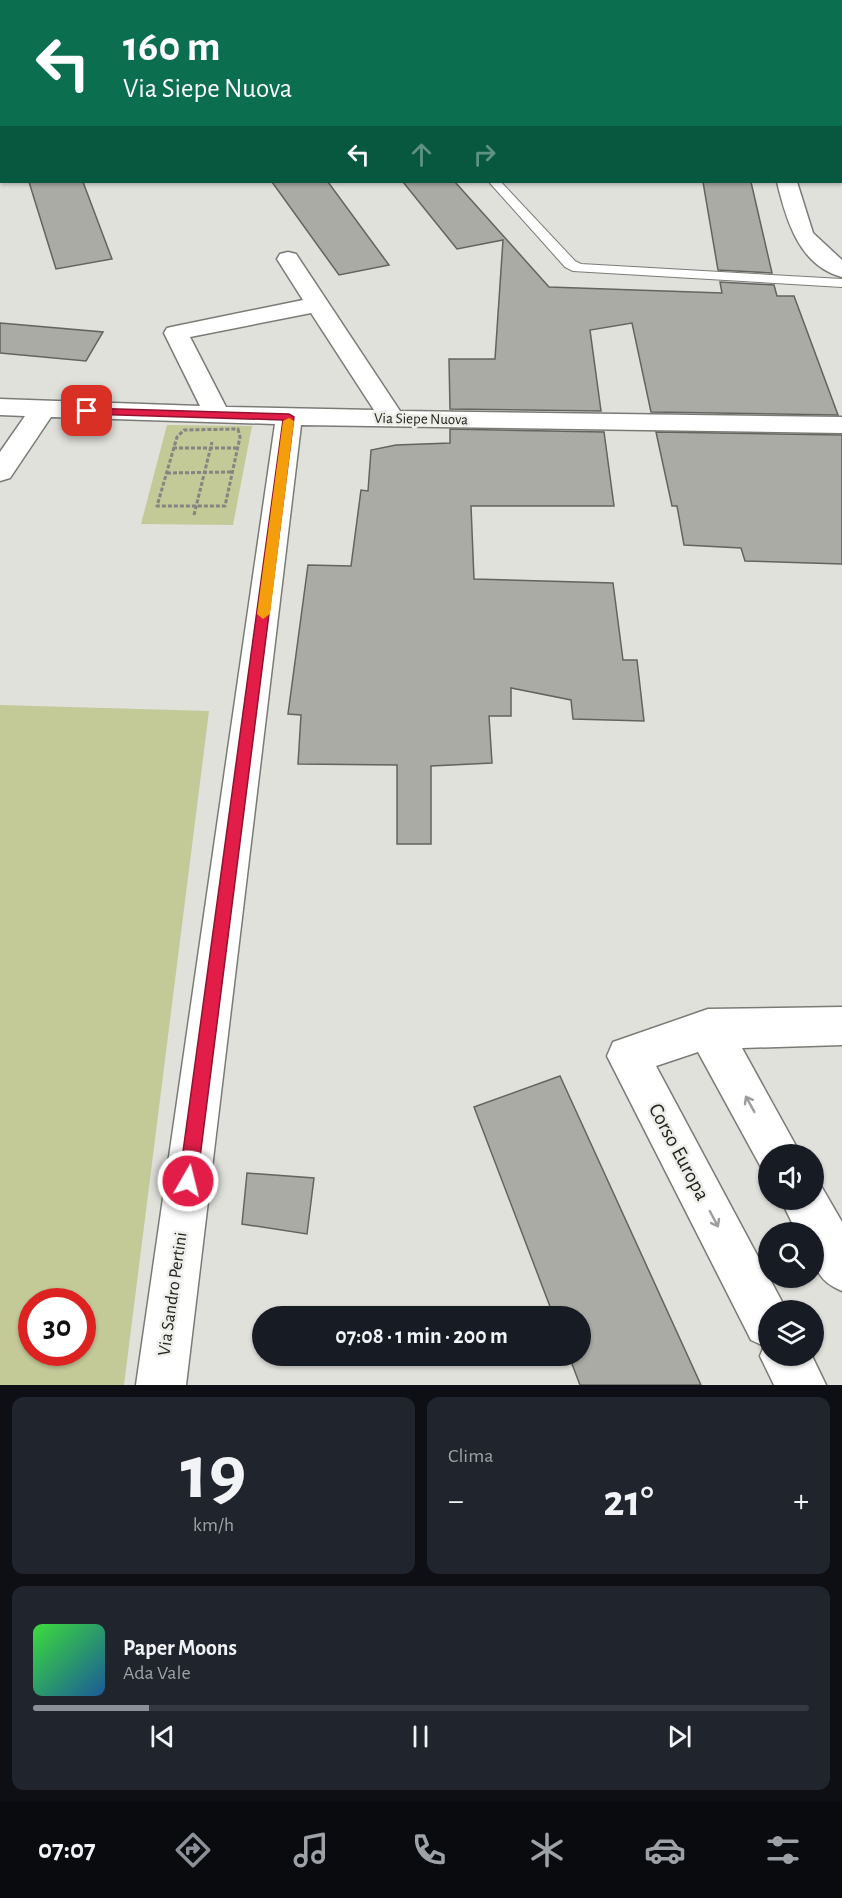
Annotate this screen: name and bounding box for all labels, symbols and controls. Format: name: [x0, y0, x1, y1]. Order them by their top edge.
icon: left: [24, 24, 102, 102]
text: 160 m: [123, 26, 221, 68]
text: Via Siepe Nuova: [123, 75, 292, 102]
icon: left: [342, 138, 375, 171]
icon: ahead: [405, 138, 438, 171]
icon: right: [468, 138, 501, 171]
pin: [61, 385, 112, 436]
icon: arrive: [70, 394, 103, 427]
street label: Via Siepe Nuova: [374, 411, 468, 427]
one-way arrow: [744, 1096, 756, 1113]
street label: Corso Europa: [645, 1100, 713, 1204]
map controls: [758, 1144, 824, 1366]
button: sound: [758, 1144, 824, 1210]
position arrow: [156, 1149, 220, 1213]
one-way arrow: [709, 1210, 720, 1228]
button: search: [758, 1222, 824, 1288]
street label: Via Sandro Pertini: [155, 1231, 191, 1357]
speed limit sign: 30: [18, 1288, 96, 1366]
button: layers: [758, 1300, 824, 1366]
text: 07:08 · 1 min · 200 m: [335, 1325, 508, 1347]
text: 19: [181, 1435, 246, 1513]
text: Clima: [448, 1446, 493, 1466]
text: 21°: [603, 1479, 654, 1524]
text: −: [448, 1485, 464, 1518]
text: +: [793, 1485, 809, 1518]
text: km/h: [193, 1515, 234, 1535]
text: Paper Moons: [123, 1637, 237, 1659]
text: Ada Vale: [123, 1663, 191, 1683]
icon: previous: [146, 1720, 179, 1753]
icon: pause: [404, 1720, 437, 1753]
icon: next: [663, 1720, 696, 1753]
icon: directions: [172, 1829, 214, 1871]
icon: music: [290, 1829, 332, 1871]
icon: phone: [408, 1829, 450, 1871]
icon: climate: [526, 1829, 568, 1871]
icon: car: [644, 1829, 686, 1871]
icon: filters: [762, 1829, 804, 1871]
text: 07:07: [38, 1836, 96, 1863]

